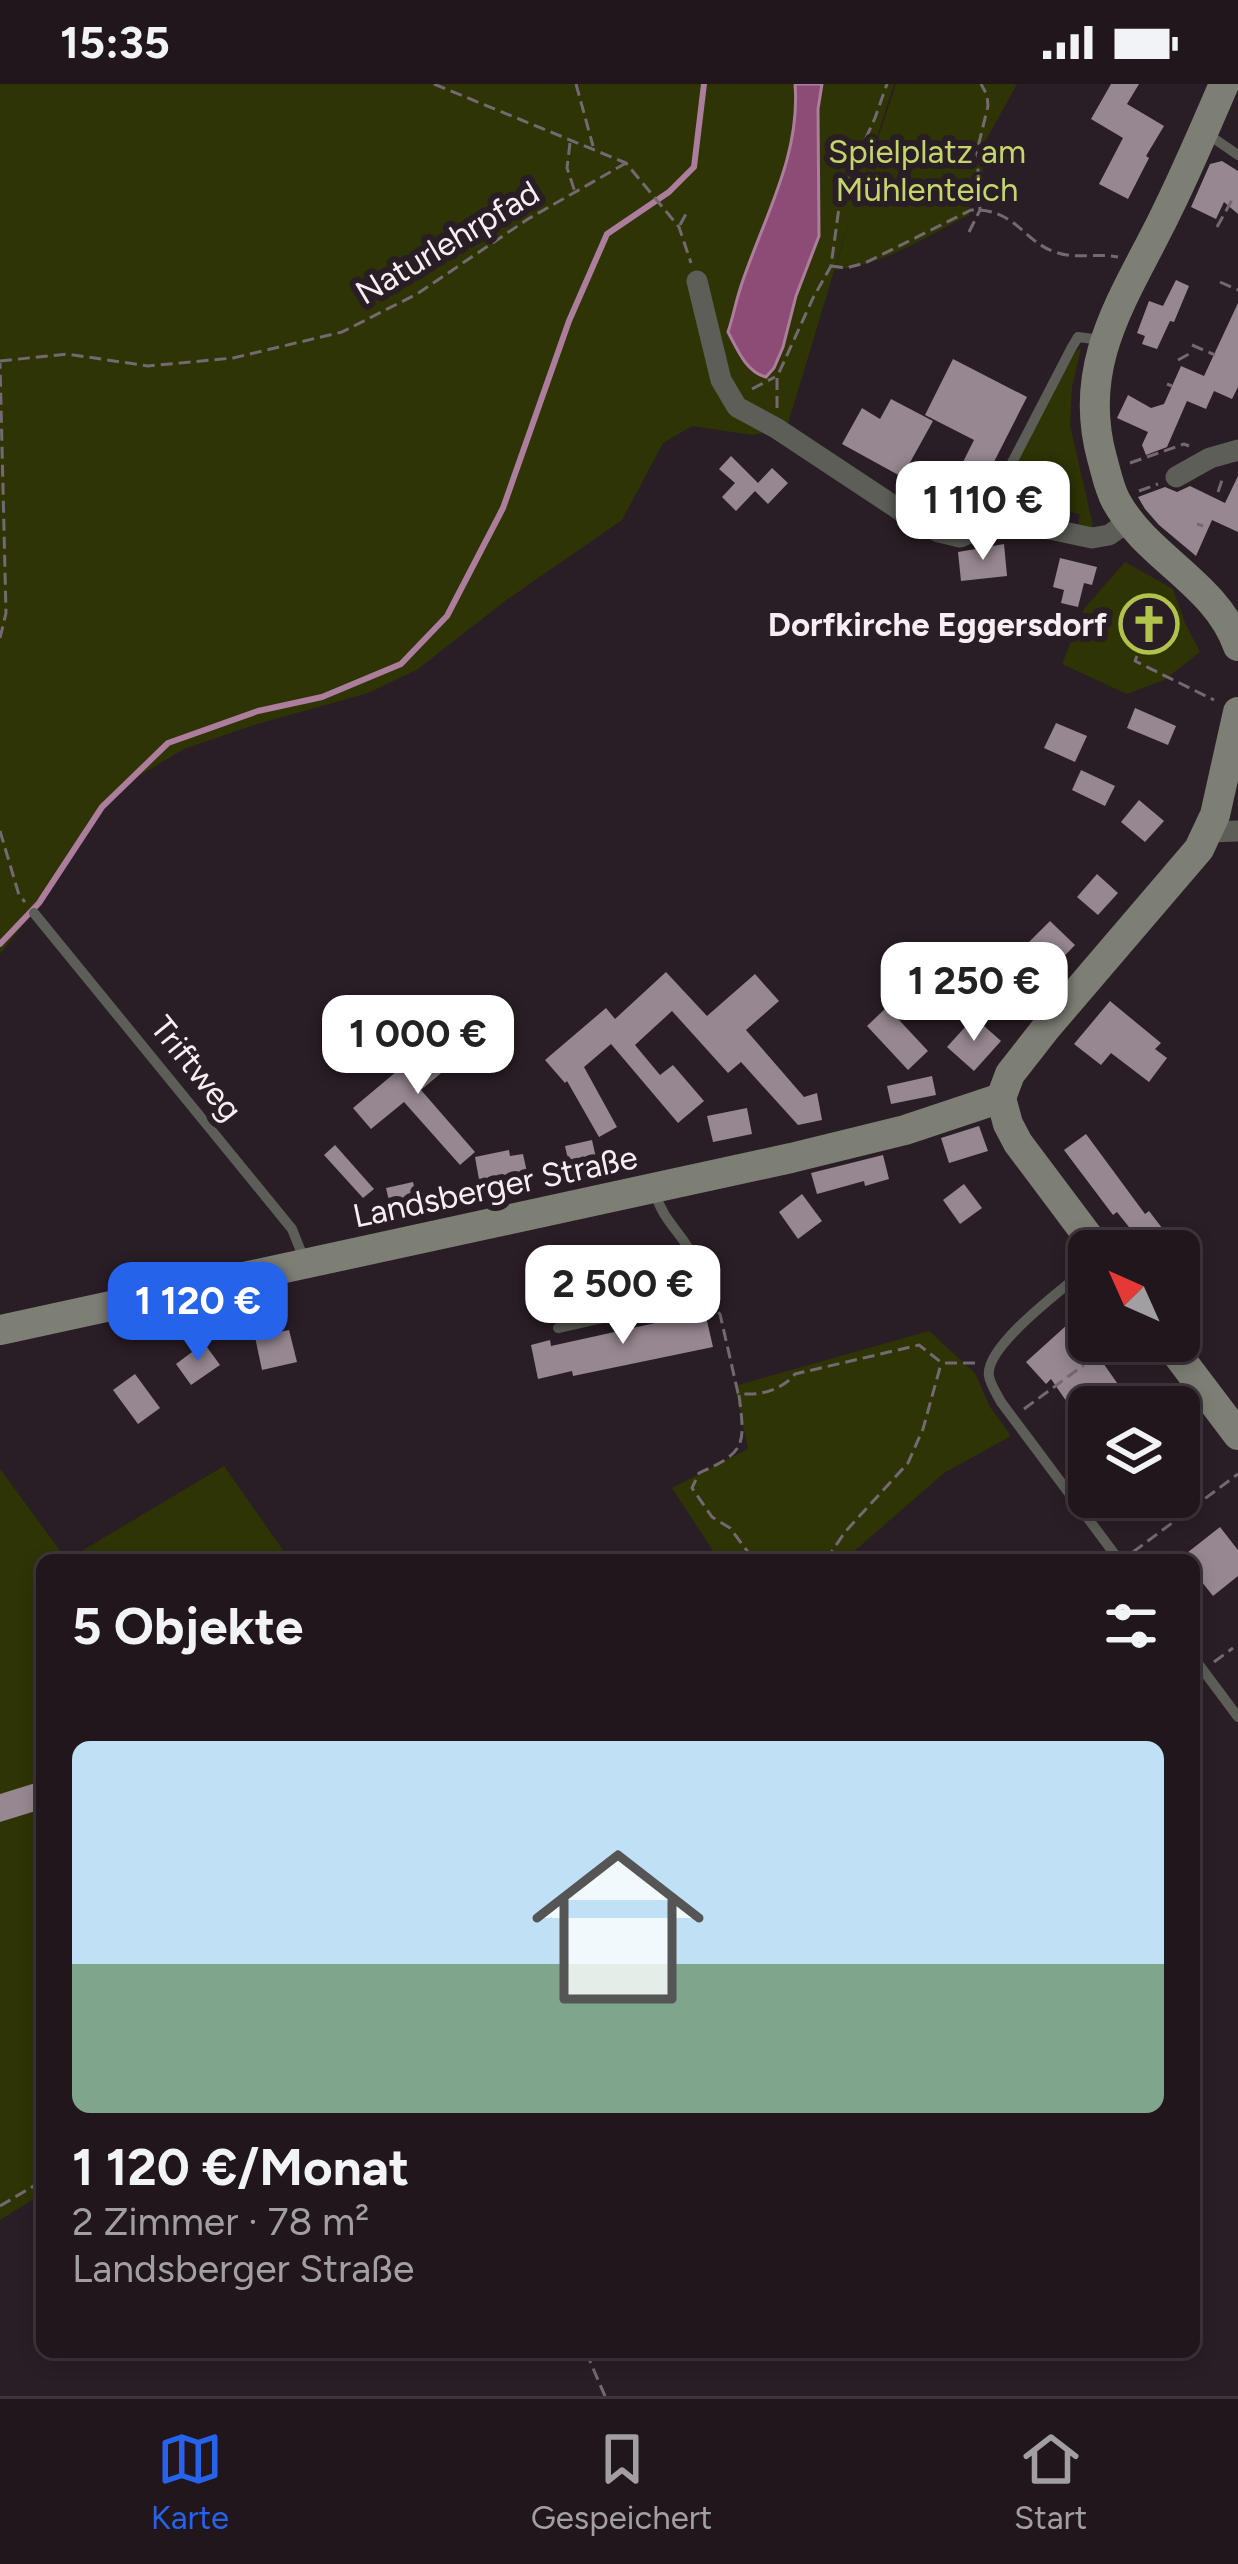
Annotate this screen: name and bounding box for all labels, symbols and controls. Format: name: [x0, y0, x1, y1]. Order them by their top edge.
text: 15:35: [60, 15, 170, 69]
park label: Spielplatz am Mühlenteich: [828, 132, 1026, 209]
street label: Naturlehrpfad: [348, 172, 546, 312]
pin: 1 110 €: [872, 461, 1094, 563]
text: 1 110 €: [923, 476, 1043, 523]
church icon: Dorfkirche Eggersdorf: [1118, 593, 1180, 655]
place label: Dorfkirche Eggersdorf: [768, 605, 1107, 644]
pin: 1 250 €: [863, 942, 1085, 1044]
text: 1 250 €: [908, 957, 1040, 1004]
pin: 1 000 €: [307, 995, 529, 1097]
street label: Triftweg: [143, 1008, 250, 1128]
text: 1 000 €: [349, 1010, 487, 1057]
street label: Landsberger Straße: [349, 1137, 641, 1236]
north arrow: [1068, 1230, 1200, 1362]
map controls: [1068, 1230, 1200, 1518]
pin: 2 500 €: [512, 1245, 734, 1347]
text: 2 500 €: [552, 1260, 694, 1307]
pin: 1 120 €: [87, 1262, 309, 1364]
text: 1 120 €: [135, 1277, 261, 1324]
button: layers: [1068, 1386, 1200, 1518]
icon: filters: [1098, 1593, 1164, 1659]
text: 5 Objekte: [72, 1596, 303, 1657]
icon: home: [510, 1819, 726, 2035]
text: 1 120 €/Monat: [72, 2137, 409, 2198]
text: 2 Zimmer · 78 m²: [72, 2198, 369, 2245]
text: Landsberger Straße: [72, 2245, 414, 2292]
tab: Karte: [151, 2426, 229, 2537]
tab: Gespeichert: [531, 2426, 712, 2537]
tab: Start: [1014, 2426, 1087, 2537]

